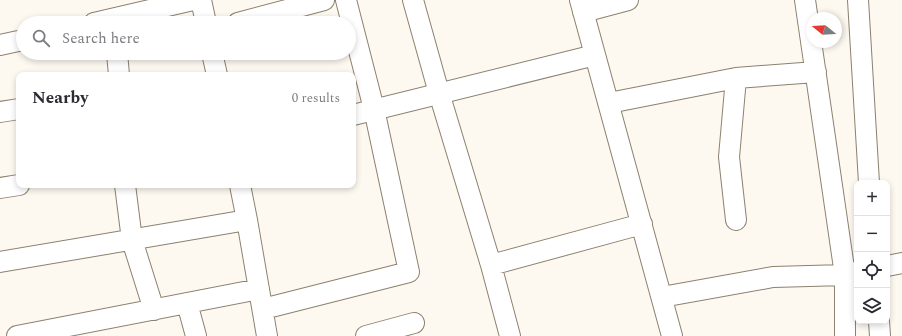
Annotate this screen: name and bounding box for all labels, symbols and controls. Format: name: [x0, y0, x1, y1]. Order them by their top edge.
north arrow: [806, 12, 842, 48]
search box: [16, 16, 356, 60]
icon: search: [30, 27, 52, 49]
text: Search here: [62, 27, 140, 50]
text: Nearby: [32, 85, 88, 111]
text: 0 results: [292, 88, 340, 108]
map controls: [854, 180, 890, 324]
button: +: [854, 180, 890, 216]
button: −: [854, 216, 890, 252]
button: locate: [854, 252, 890, 288]
button: layers: [854, 288, 890, 324]

